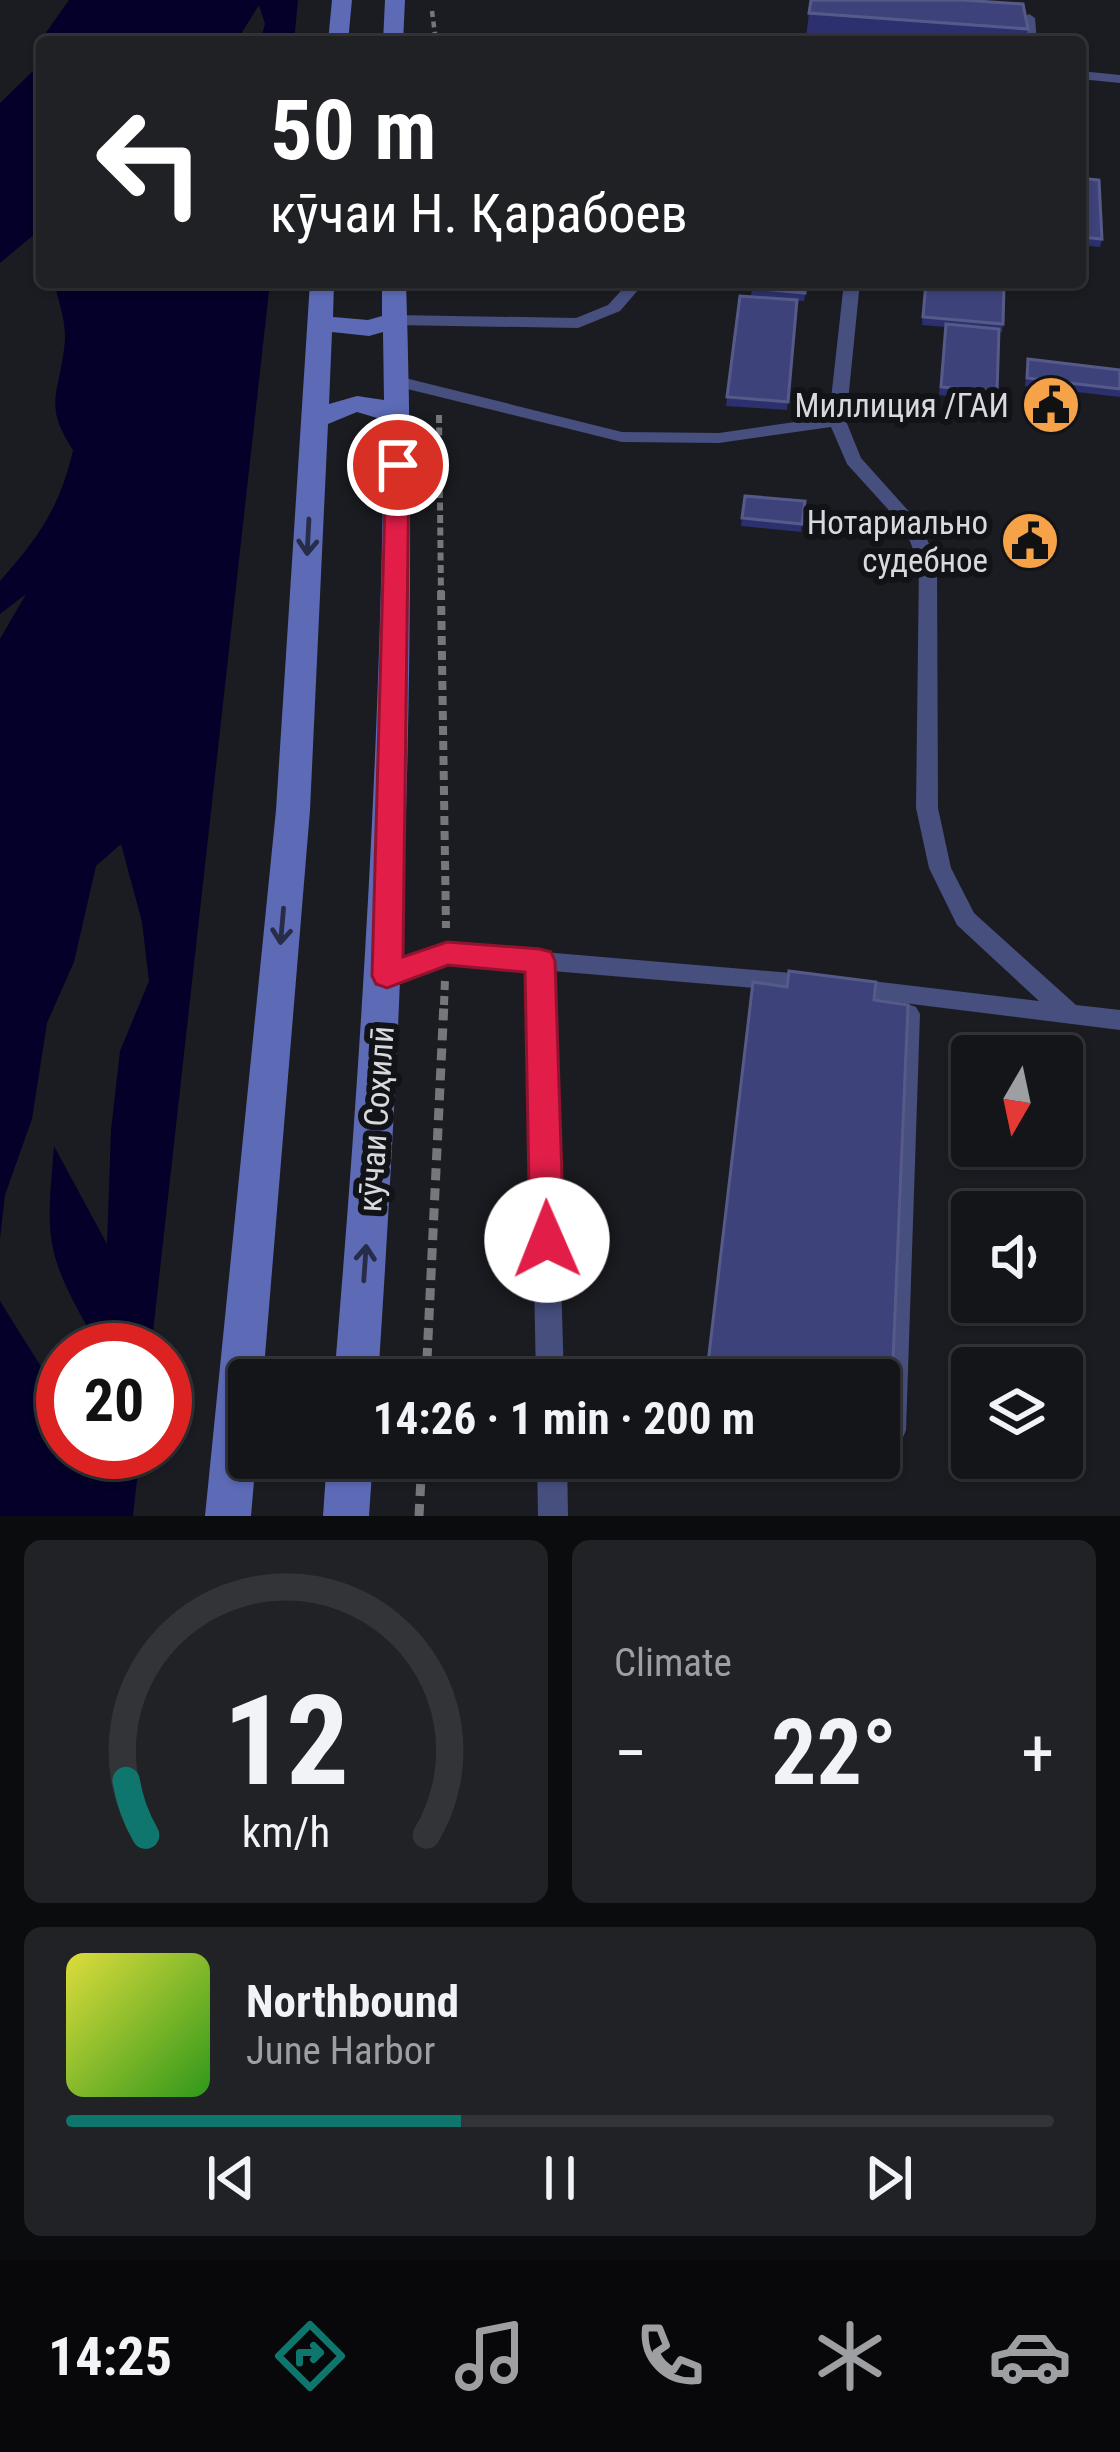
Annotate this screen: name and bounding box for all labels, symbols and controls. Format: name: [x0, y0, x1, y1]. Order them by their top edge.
text: 50 m: [270, 81, 437, 180]
icon: left: [72, 84, 228, 240]
text: кӯчаи Н. Қарабоев: [270, 182, 688, 245]
public building icon: Миллиция /ГАИ: [1020, 374, 1082, 436]
place label: Миллиция /ГАИ: [794, 386, 1009, 425]
pin: [347, 414, 449, 516]
icon: arrive: [365, 432, 431, 498]
place label: Нотариально судебное: [807, 503, 988, 580]
public building icon: Нотариально судебное: [999, 510, 1061, 572]
one-way arrow: [296, 517, 319, 556]
one-way arrow: [270, 906, 293, 945]
street label: кӯчаи Соҳилӣ: [350, 1025, 402, 1213]
north arrow: [951, 1035, 1083, 1167]
map controls: [951, 1035, 1083, 1479]
position arrow: [484, 1177, 610, 1303]
button: sound: [951, 1191, 1083, 1323]
one-way arrow: [354, 1244, 377, 1283]
speed limit sign: 20: [36, 1323, 192, 1479]
button: layers: [951, 1347, 1083, 1479]
text: 14:26 · 1 min · 200 m: [373, 1392, 755, 1445]
text: Climate: [614, 1640, 732, 1686]
text: 12: [223, 1668, 349, 1814]
text: 22°: [771, 1701, 897, 1806]
text: −: [614, 1715, 647, 1792]
text: +: [1021, 1715, 1054, 1792]
text: km/h: [242, 1806, 330, 1856]
text: Northbound: [246, 1975, 459, 2028]
text: June Harbor: [246, 2028, 435, 2074]
icon: previous: [198, 2145, 264, 2211]
icon: pause: [527, 2145, 593, 2211]
icon: next: [856, 2145, 922, 2211]
icon: directions: [268, 2314, 352, 2398]
icon: music: [448, 2314, 532, 2398]
icon: phone: [628, 2314, 712, 2398]
icon: climate: [808, 2314, 892, 2398]
icon: car: [988, 2314, 1072, 2398]
text: 14:25: [48, 2325, 172, 2388]

